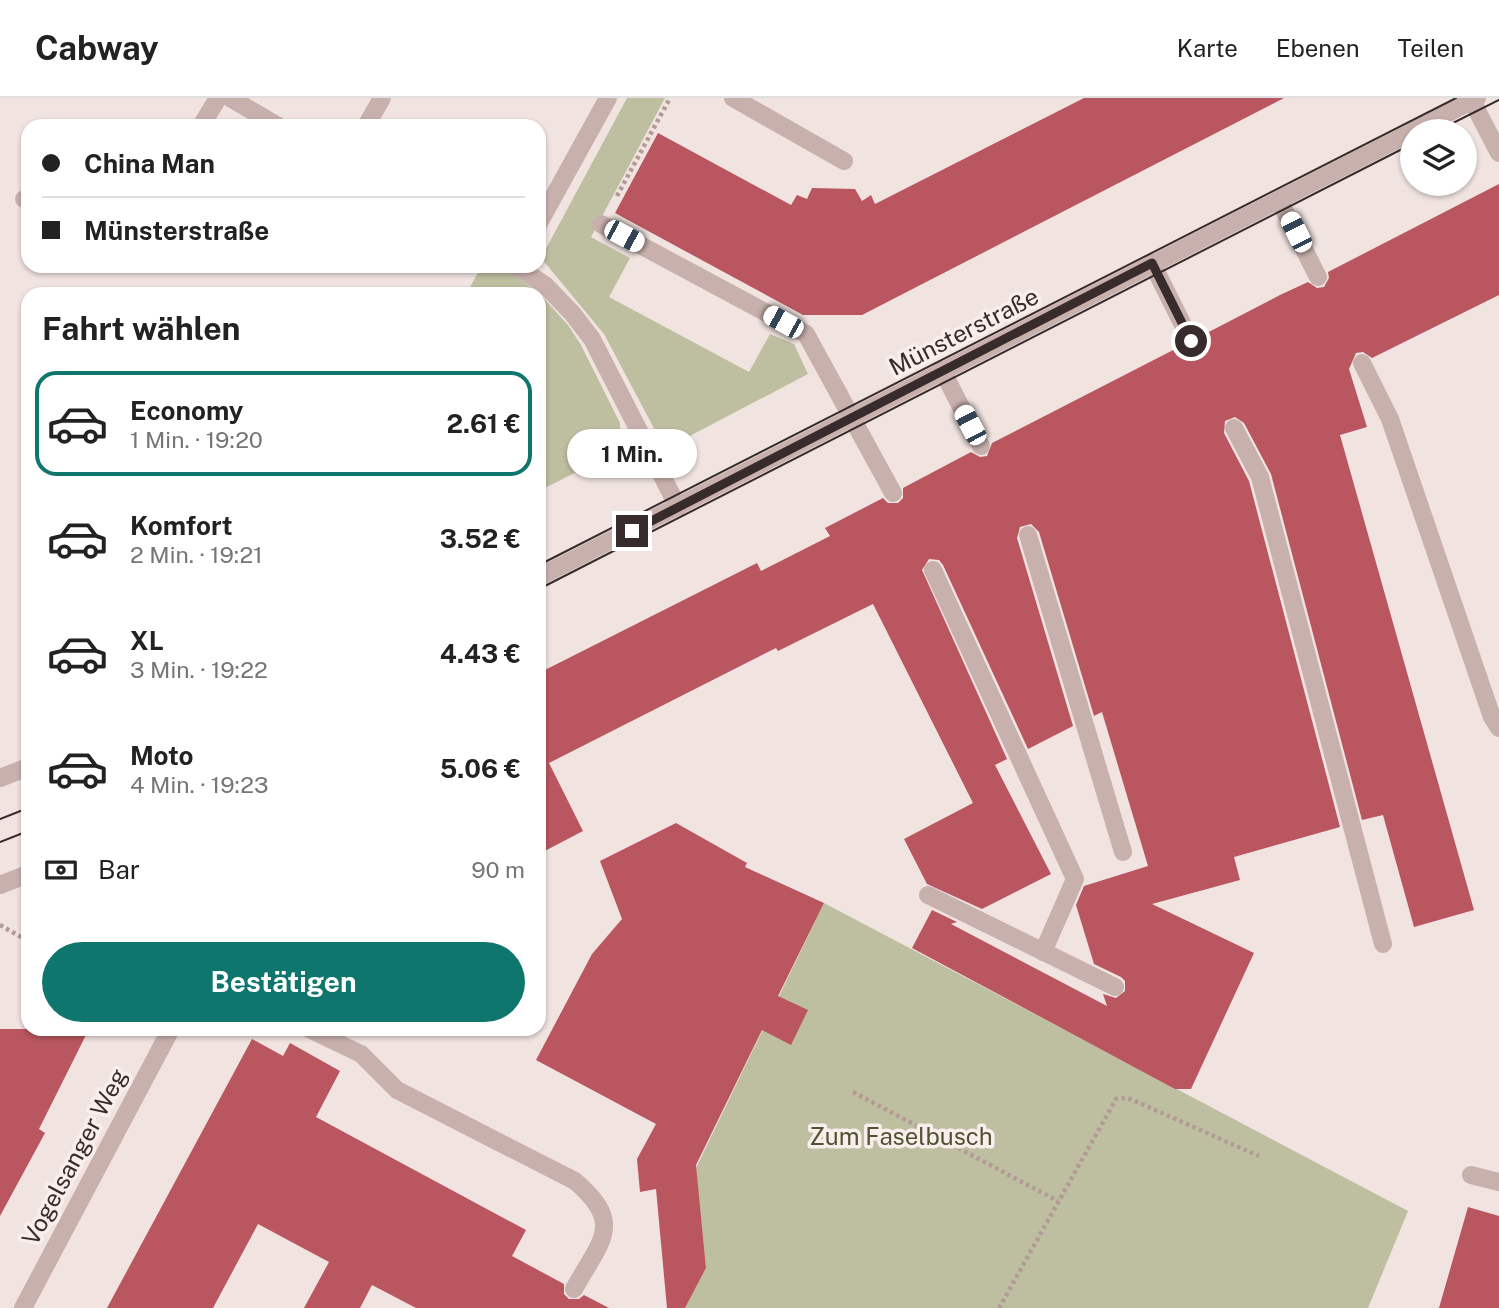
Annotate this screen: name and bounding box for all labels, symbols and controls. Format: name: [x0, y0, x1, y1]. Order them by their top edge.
text: Cabway: [35, 29, 159, 67]
text: Karte: [1177, 34, 1238, 62]
text: Ebenen: [1276, 34, 1360, 62]
text: Teilen: [1398, 34, 1464, 62]
map controls: [1400, 119, 1477, 196]
button: layers: [1400, 119, 1477, 196]
text: China Man: [84, 148, 215, 179]
car: [1278, 209, 1315, 255]
text: Münsterstraße: [84, 215, 269, 246]
car: [601, 217, 648, 255]
street label: Münsterstraße: [884, 281, 1043, 381]
car: [760, 303, 807, 341]
text: Fahrt wählen: [42, 310, 241, 347]
route start: [1175, 325, 1207, 357]
icon: car: [46, 392, 109, 455]
text: Economy: [130, 395, 243, 426]
car: [951, 402, 990, 448]
text: 2.61 €: [446, 408, 521, 439]
text: 1 Min. · 19:20: [130, 426, 263, 453]
callout: 1 Min.: [567, 430, 697, 478]
text: 1 Min.: [601, 440, 663, 467]
icon: car: [46, 507, 109, 570]
text: Komfort: [130, 510, 232, 541]
route end: [616, 515, 648, 547]
text: 3.52 €: [440, 523, 521, 554]
text: 2 Min. · 19:21: [130, 541, 263, 568]
icon: car: [46, 622, 109, 685]
text: XL: [130, 625, 164, 656]
text: 4.43 €: [440, 638, 521, 669]
text: 3 Min. · 19:22: [130, 656, 268, 683]
icon: car: [46, 737, 109, 800]
text: Moto: [130, 740, 193, 771]
text: 5.06 €: [440, 753, 521, 784]
text: 4 Min. · 19:23: [130, 771, 268, 798]
icon: cash: [42, 851, 80, 889]
text: Bar: [98, 854, 140, 885]
text: 90 m: [471, 856, 525, 883]
button: Bestätigen: [42, 942, 525, 1022]
street label: Vogelsanger Weg: [16, 1063, 132, 1250]
park label: Zum Faselbusch: [809, 1122, 993, 1150]

